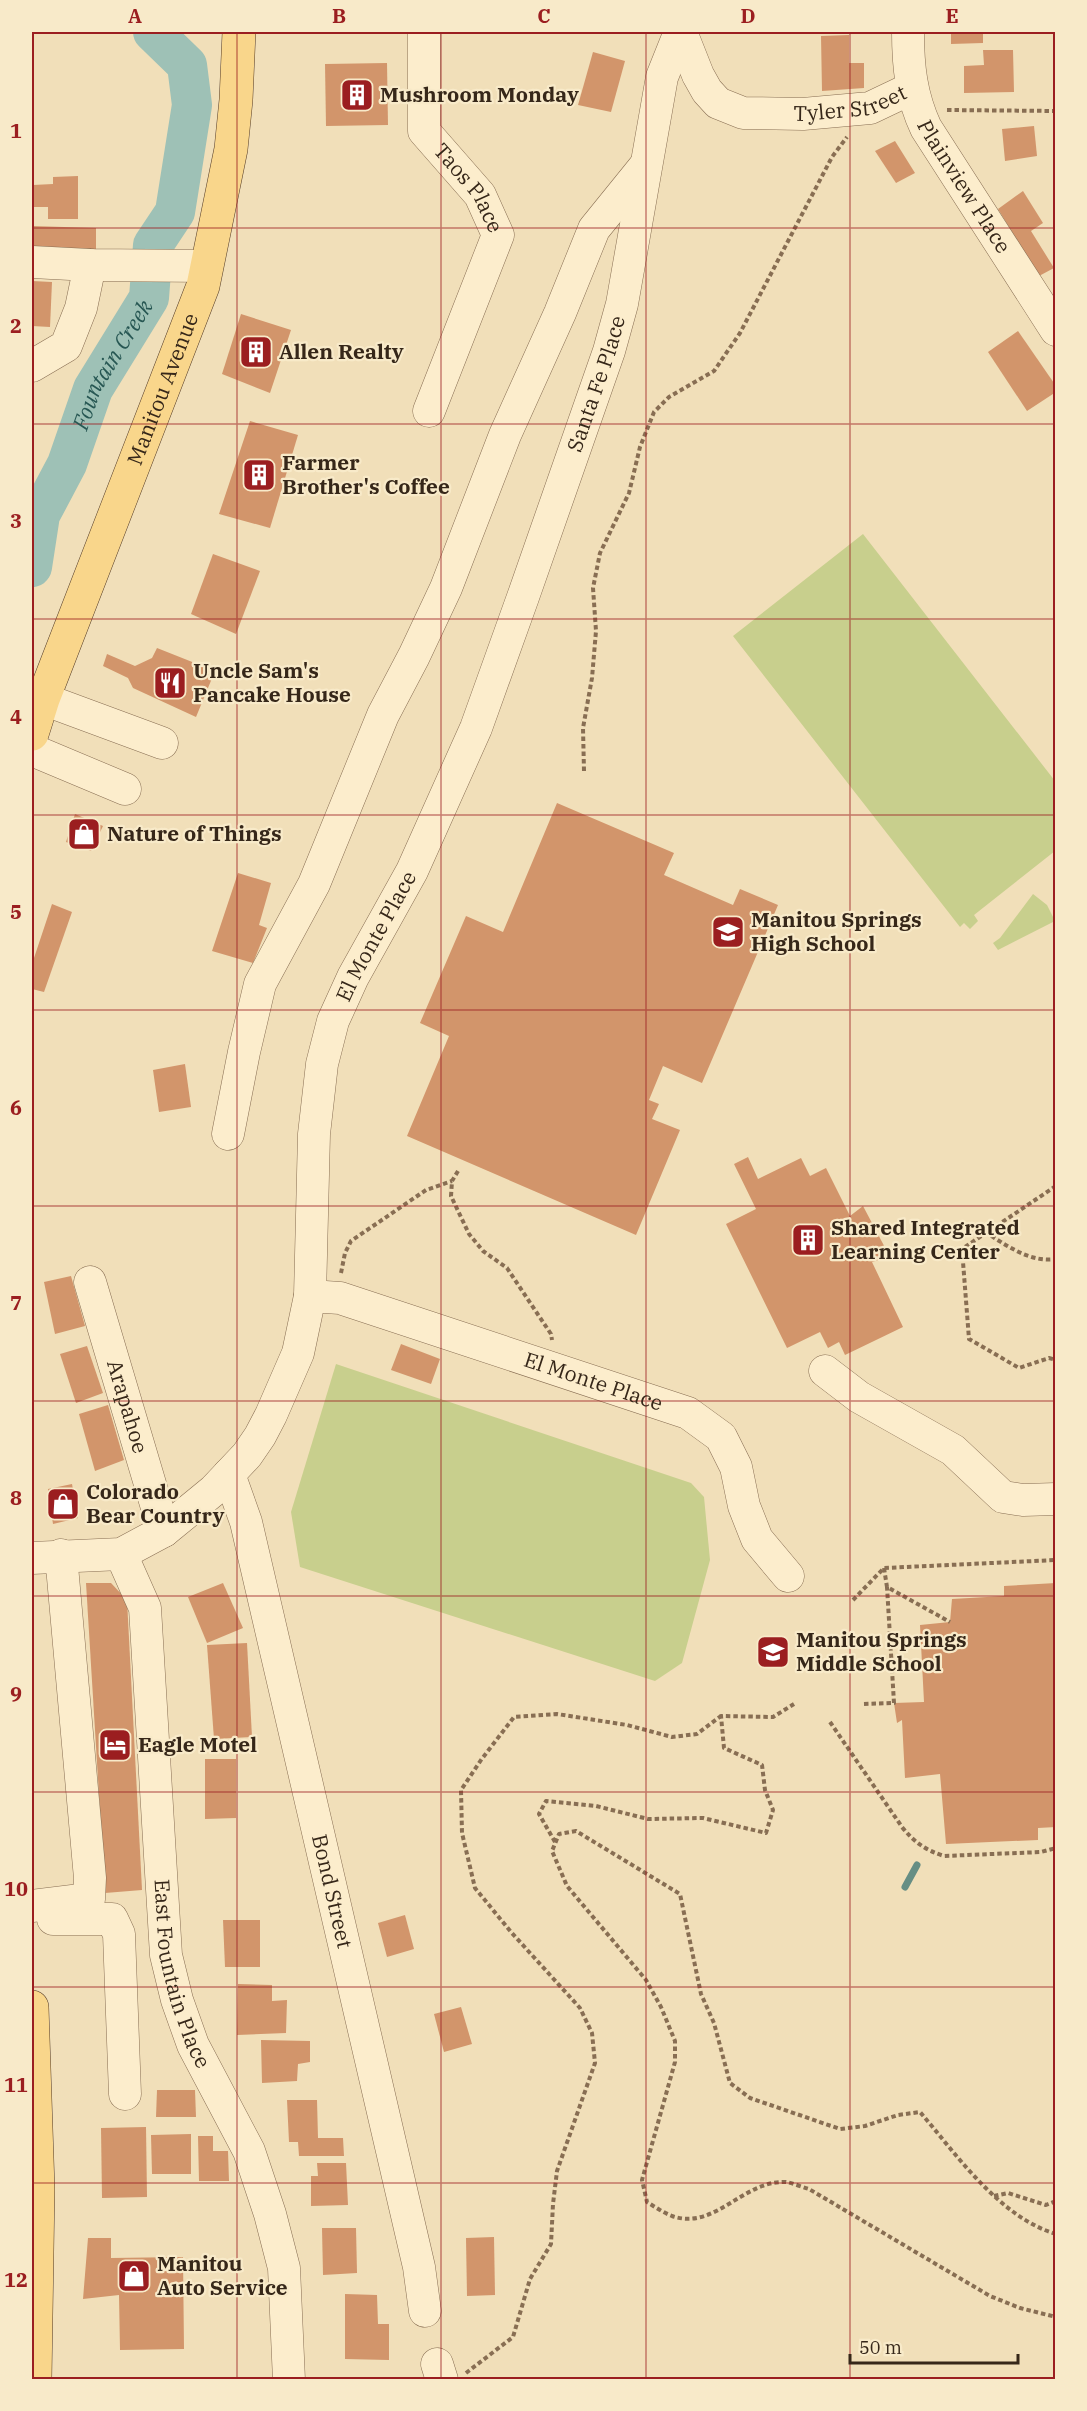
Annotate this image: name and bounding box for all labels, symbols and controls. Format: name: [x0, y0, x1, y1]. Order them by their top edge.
text: A: [128, 2, 142, 29]
text: B: [332, 2, 346, 29]
text: C: [537, 2, 551, 29]
text: D: [740, 2, 756, 29]
text: E: [945, 2, 959, 29]
building icon: Mushroom Monday: [339, 77, 375, 113]
street label: Tyler Street: [793, 78, 911, 127]
place label: Mushroom Monday: [380, 80, 579, 108]
street label: Plainview Place: [911, 115, 1018, 258]
text: 1: [10, 117, 22, 144]
street label: Taos Place: [428, 137, 510, 237]
water label: Fountain Creek: [65, 293, 159, 434]
street label: Manitou Avenue: [120, 309, 204, 469]
text: 2: [10, 312, 22, 339]
street label: Santa Fe Place: [560, 312, 631, 455]
building icon: Allen Realty: [238, 334, 274, 370]
place label: Allen Realty: [279, 337, 404, 365]
place label: Farmer Brother's Coffee: [282, 448, 450, 500]
building icon: Farmer Brother's Coffee: [241, 457, 277, 493]
text: 3: [10, 507, 22, 534]
place label: Uncle Sam's Pancake House: [193, 656, 351, 708]
restaurant icon: Uncle Sam's Pancake House: [152, 665, 188, 701]
text: 4: [10, 703, 22, 730]
shop icon: Nature of Things: [66, 816, 102, 852]
place label: Nature of Things: [107, 819, 282, 847]
street label: El Monte Place: [329, 866, 422, 1006]
text: 5: [10, 898, 22, 925]
place label: Manitou Springs High School: [751, 905, 922, 957]
school or university icon: Manitou Springs High School: [710, 914, 746, 950]
text: 6: [10, 1094, 22, 1121]
place label: Shared Integrated Learning Center: [831, 1213, 1020, 1265]
building icon: Shared Integrated Learning Center: [790, 1222, 826, 1258]
text: 7: [10, 1289, 22, 1316]
street label: El Monte Place: [521, 1345, 667, 1417]
street label: Arapahoe: [101, 1356, 155, 1456]
place label: Colorado Bear Country: [86, 1477, 224, 1529]
text: 8: [10, 1484, 22, 1511]
shop icon: Colorado Bear Country: [45, 1486, 81, 1522]
place label: Manitou Springs Middle School: [796, 1625, 967, 1677]
school or university icon: Manitou Springs Middle School: [755, 1634, 791, 1670]
text: 9: [10, 1680, 22, 1707]
hotel icon: Eagle Motel: [97, 1727, 133, 1763]
place label: Eagle Motel: [138, 1730, 257, 1758]
street label: Bond Street: [306, 1831, 359, 1951]
text: 10: [4, 1875, 28, 1902]
street label: East Fountain Place: [148, 1878, 218, 2073]
text: 11: [4, 2071, 28, 2098]
place label: Manitou Auto Service: [157, 2249, 288, 2301]
shop icon: Manitou Auto Service: [116, 2258, 152, 2294]
text: 12: [4, 2266, 28, 2293]
scale bar: [850, 2327, 1018, 2365]
text: 50 m: [859, 2336, 902, 2359]

